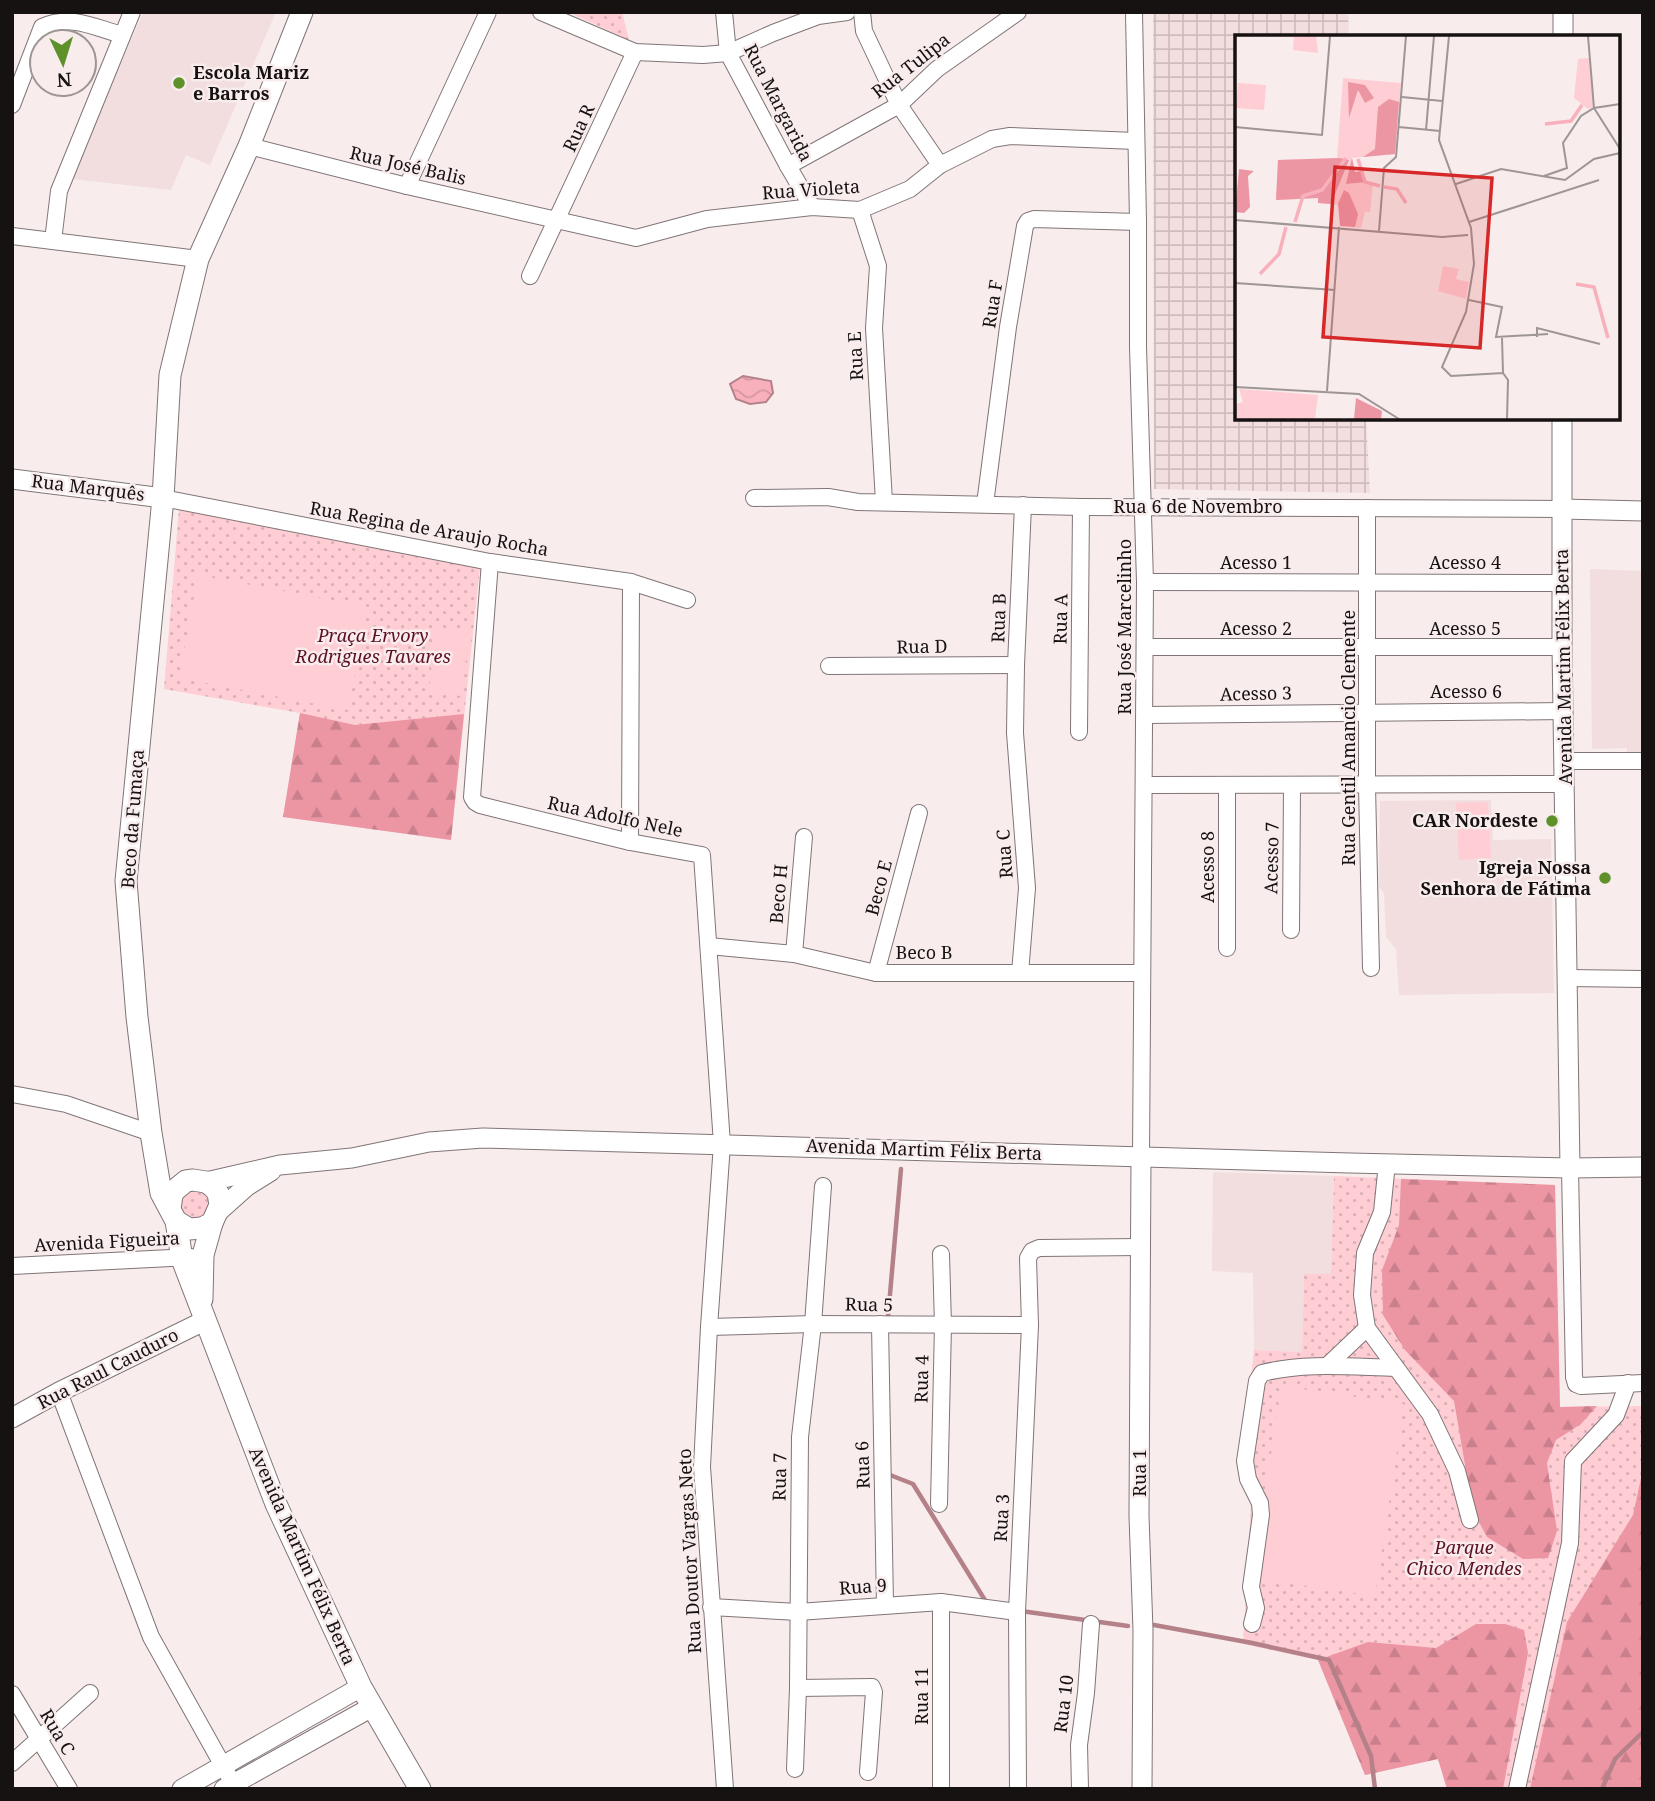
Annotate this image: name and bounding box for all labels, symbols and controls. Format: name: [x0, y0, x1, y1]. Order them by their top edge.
street label: Rua Tulipa: [866, 27, 954, 103]
north arrow: [28, 28, 98, 98]
inset map: [1235, 35, 1620, 420]
street label: Rua Margarida: [739, 40, 819, 165]
place label: Escola Mariz e Barros: [193, 60, 309, 105]
text: N: [56, 66, 73, 93]
marker: Escola Mariz e Barros: [171, 75, 187, 91]
street label: Rua R: [557, 100, 600, 155]
street label: Rua José Balis: [348, 140, 469, 190]
street label: Rua Violeta: [761, 174, 861, 204]
street label: Rua F: [976, 278, 1008, 330]
street label: Rua E: [842, 331, 868, 381]
street label: Rua Marquês: [30, 468, 146, 506]
street label: Rua 6 de Novembro: [1113, 494, 1283, 518]
street label: Rua Regina de Araujo Rocha: [308, 495, 551, 561]
street label: Rua José Marcelinho: [1112, 539, 1136, 715]
street label: Avenida Martim Félix Berta: [1549, 549, 1577, 785]
street label: Acesso 1: [1220, 550, 1292, 574]
street label: Acesso 4: [1429, 550, 1501, 574]
street label: Rua B: [985, 593, 1011, 643]
street label: Rua A: [1048, 593, 1072, 645]
street label: Rua Gentil Amancio Clemente: [1336, 610, 1360, 866]
street label: Acesso 2: [1220, 616, 1292, 640]
street label: Acesso 5: [1429, 616, 1501, 640]
park label: Praça Ervory Rodrigues Tavares: [294, 623, 451, 668]
street label: Rua D: [896, 634, 948, 658]
street label: Acesso 6: [1430, 679, 1502, 703]
street label: Acesso 3: [1220, 680, 1292, 706]
street label: Beco da Fumaça: [115, 749, 149, 889]
street label: Rua Adolfo Nele: [545, 790, 685, 842]
place label: CAR Nordeste: [1412, 808, 1538, 832]
marker: CAR Nordeste: [1544, 813, 1560, 829]
street label: Acesso 7: [1258, 822, 1284, 894]
street label: Rua C: [990, 829, 1018, 879]
street label: Acesso 8: [1195, 831, 1219, 903]
place label: Igreja Nossa Senhora de Fátima: [1421, 855, 1591, 900]
street label: Beco E: [859, 857, 897, 918]
street label: Beco H: [763, 863, 793, 925]
marker: Igreja Nossa Senhora de Fátima: [1597, 870, 1613, 886]
street label: Beco B: [895, 940, 953, 964]
street label: Avenida Martim Félix Berta: [805, 1133, 1043, 1165]
street label: Avenida Figueira: [33, 1225, 180, 1257]
street label: Rua 5: [845, 1292, 893, 1316]
street label: Rua Raul Cauduro: [33, 1322, 182, 1414]
street label: Rua 4: [909, 1355, 933, 1403]
street label: Rua 6: [849, 1441, 875, 1490]
street label: Avenida Martim Félix Berta: [244, 1443, 362, 1668]
street label: Rua Doutor Vargas Neto: [672, 1448, 706, 1654]
street label: Rua 1: [1127, 1449, 1151, 1497]
street label: Rua 7: [767, 1453, 791, 1501]
street label: Rua 3: [988, 1493, 1014, 1543]
park label: Parque Chico Mendes: [1406, 1535, 1522, 1580]
street label: Rua 9: [838, 1572, 888, 1600]
street label: Rua 11: [909, 1667, 933, 1725]
street label: Rua 10: [1048, 1674, 1078, 1734]
street label: Rua C: [35, 1704, 81, 1759]

